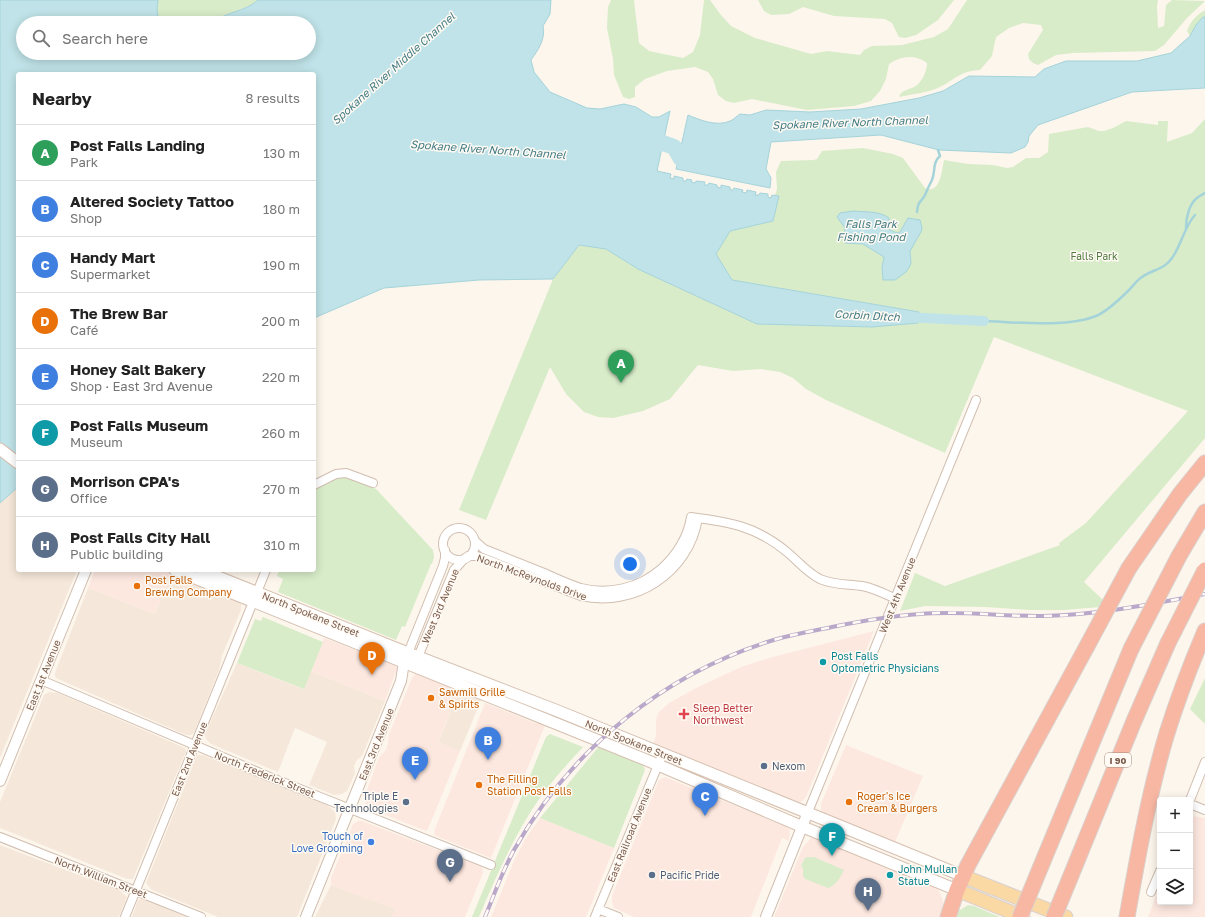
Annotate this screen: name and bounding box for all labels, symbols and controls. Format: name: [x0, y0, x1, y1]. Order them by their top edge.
water label: Spokane River Middle Channel: [329, 9, 458, 127]
search box: [16, 16, 316, 60]
icon: search: [30, 27, 52, 49]
text: Search here: [62, 29, 148, 47]
text: Nearby: [32, 88, 92, 109]
text: 8 results: [246, 90, 300, 106]
water label: Spokane River North Channel: [772, 113, 929, 132]
text: Post Falls Landing: [70, 136, 205, 154]
water label: Spokane River North Channel: [410, 137, 567, 162]
text: A: [40, 145, 50, 161]
text: 130 m: [263, 145, 300, 161]
text: Park: [70, 154, 98, 170]
text: Altered Society Tattoo: [70, 192, 234, 210]
text: B: [40, 201, 50, 217]
text: 180 m: [263, 201, 300, 217]
text: Shop: [70, 210, 102, 226]
water label: Falls Park Fishing Pond: [837, 217, 907, 244]
text: Handy Mart: [70, 248, 155, 266]
park label: Falls Park: [1070, 250, 1118, 262]
text: C: [40, 257, 50, 273]
text: 190 m: [263, 257, 300, 273]
text: Supermarket: [70, 266, 151, 282]
text: The Brew Bar: [70, 304, 168, 322]
water label: Corbin Ditch: [834, 307, 901, 323]
text: D: [40, 313, 50, 329]
text: 200 m: [262, 313, 300, 329]
text: Café: [70, 322, 98, 338]
pin: A: [608, 350, 634, 383]
text: Honey Salt Bakery: [70, 360, 206, 378]
text: E: [41, 369, 49, 385]
text: 220 m: [262, 369, 300, 385]
text: Shop · East 3rd Avenue: [70, 378, 213, 394]
text: Post Falls Museum: [70, 416, 208, 434]
text: F: [41, 425, 49, 441]
text: 260 m: [262, 425, 300, 441]
text: Museum: [70, 434, 123, 450]
text: Morrison CPA's: [70, 472, 180, 490]
text: G: [40, 481, 50, 497]
text: 270 m: [263, 481, 300, 497]
text: Office: [70, 490, 107, 506]
text: Post Falls City Hall: [70, 528, 210, 546]
text: H: [40, 537, 50, 553]
text: 310 m: [263, 537, 300, 553]
text: Public building: [70, 546, 163, 562]
street label: North McReynolds Drive: [475, 551, 589, 603]
your location: [620, 554, 640, 574]
street label: West 4th Avenue: [876, 555, 918, 635]
street label: West 3rd Avenue: [419, 566, 461, 645]
place label: Post Falls Brewing Company: [145, 574, 232, 598]
marker: Post Falls Brewing Company: [132, 581, 142, 591]
street label: North Spokane Street: [260, 589, 362, 639]
street label: East 1st Avenue: [23, 638, 63, 712]
pin: D: [359, 642, 385, 675]
place label: Post Falls Optometric Physicians: [831, 650, 939, 674]
marker: Post Falls Optometric Physicians: [818, 657, 828, 667]
place label: Sawmill Grille & Spirits: [439, 686, 505, 710]
marker: Sawmill Grille & Spirits: [426, 693, 436, 703]
place label: Sleep Better Northwest: [693, 702, 753, 726]
street label: East 3rd Avenue: [356, 706, 396, 782]
marker: Sleep Better Northwest: [678, 708, 690, 720]
street label: North Spokane Street: [583, 717, 685, 767]
street label: East 2nd Avenue: [169, 720, 209, 798]
pin: B: [475, 727, 501, 760]
pin: E: [402, 747, 428, 780]
street label: North Frederick Street: [213, 748, 317, 800]
road number: I 90: [1105, 753, 1131, 767]
place label: Nexom: [772, 760, 806, 772]
marker: Nexom: [759, 761, 769, 771]
place label: The Filling Station Post Falls: [487, 773, 571, 797]
marker: The Filling Station Post Falls: [474, 780, 484, 790]
pin: C: [692, 783, 718, 816]
street label: East Railroad Avenue: [605, 786, 654, 884]
place label: Triple E Technologies: [334, 790, 398, 814]
place label: Roger's Ice Cream & Burgers: [857, 790, 937, 814]
marker: Triple E Technologies: [401, 797, 411, 807]
marker: Roger's Ice Cream & Burgers: [844, 797, 854, 807]
map controls: [1157, 797, 1193, 905]
button: +: [1157, 797, 1193, 833]
pin: F: [819, 823, 845, 856]
place label: Touch of Love Grooming: [291, 830, 363, 854]
button: −: [1157, 833, 1193, 869]
marker: Touch of Love Grooming: [366, 837, 376, 847]
pin: G: [437, 849, 463, 882]
street label: North William Street: [53, 854, 149, 900]
place label: John Mullan Statue: [898, 863, 957, 887]
place label: Pacific Pride: [660, 869, 720, 881]
button: layers: [1157, 869, 1193, 905]
marker: Pacific Pride: [647, 870, 657, 880]
marker: John Mullan Statue: [885, 870, 895, 880]
pin: H: [855, 878, 881, 911]

